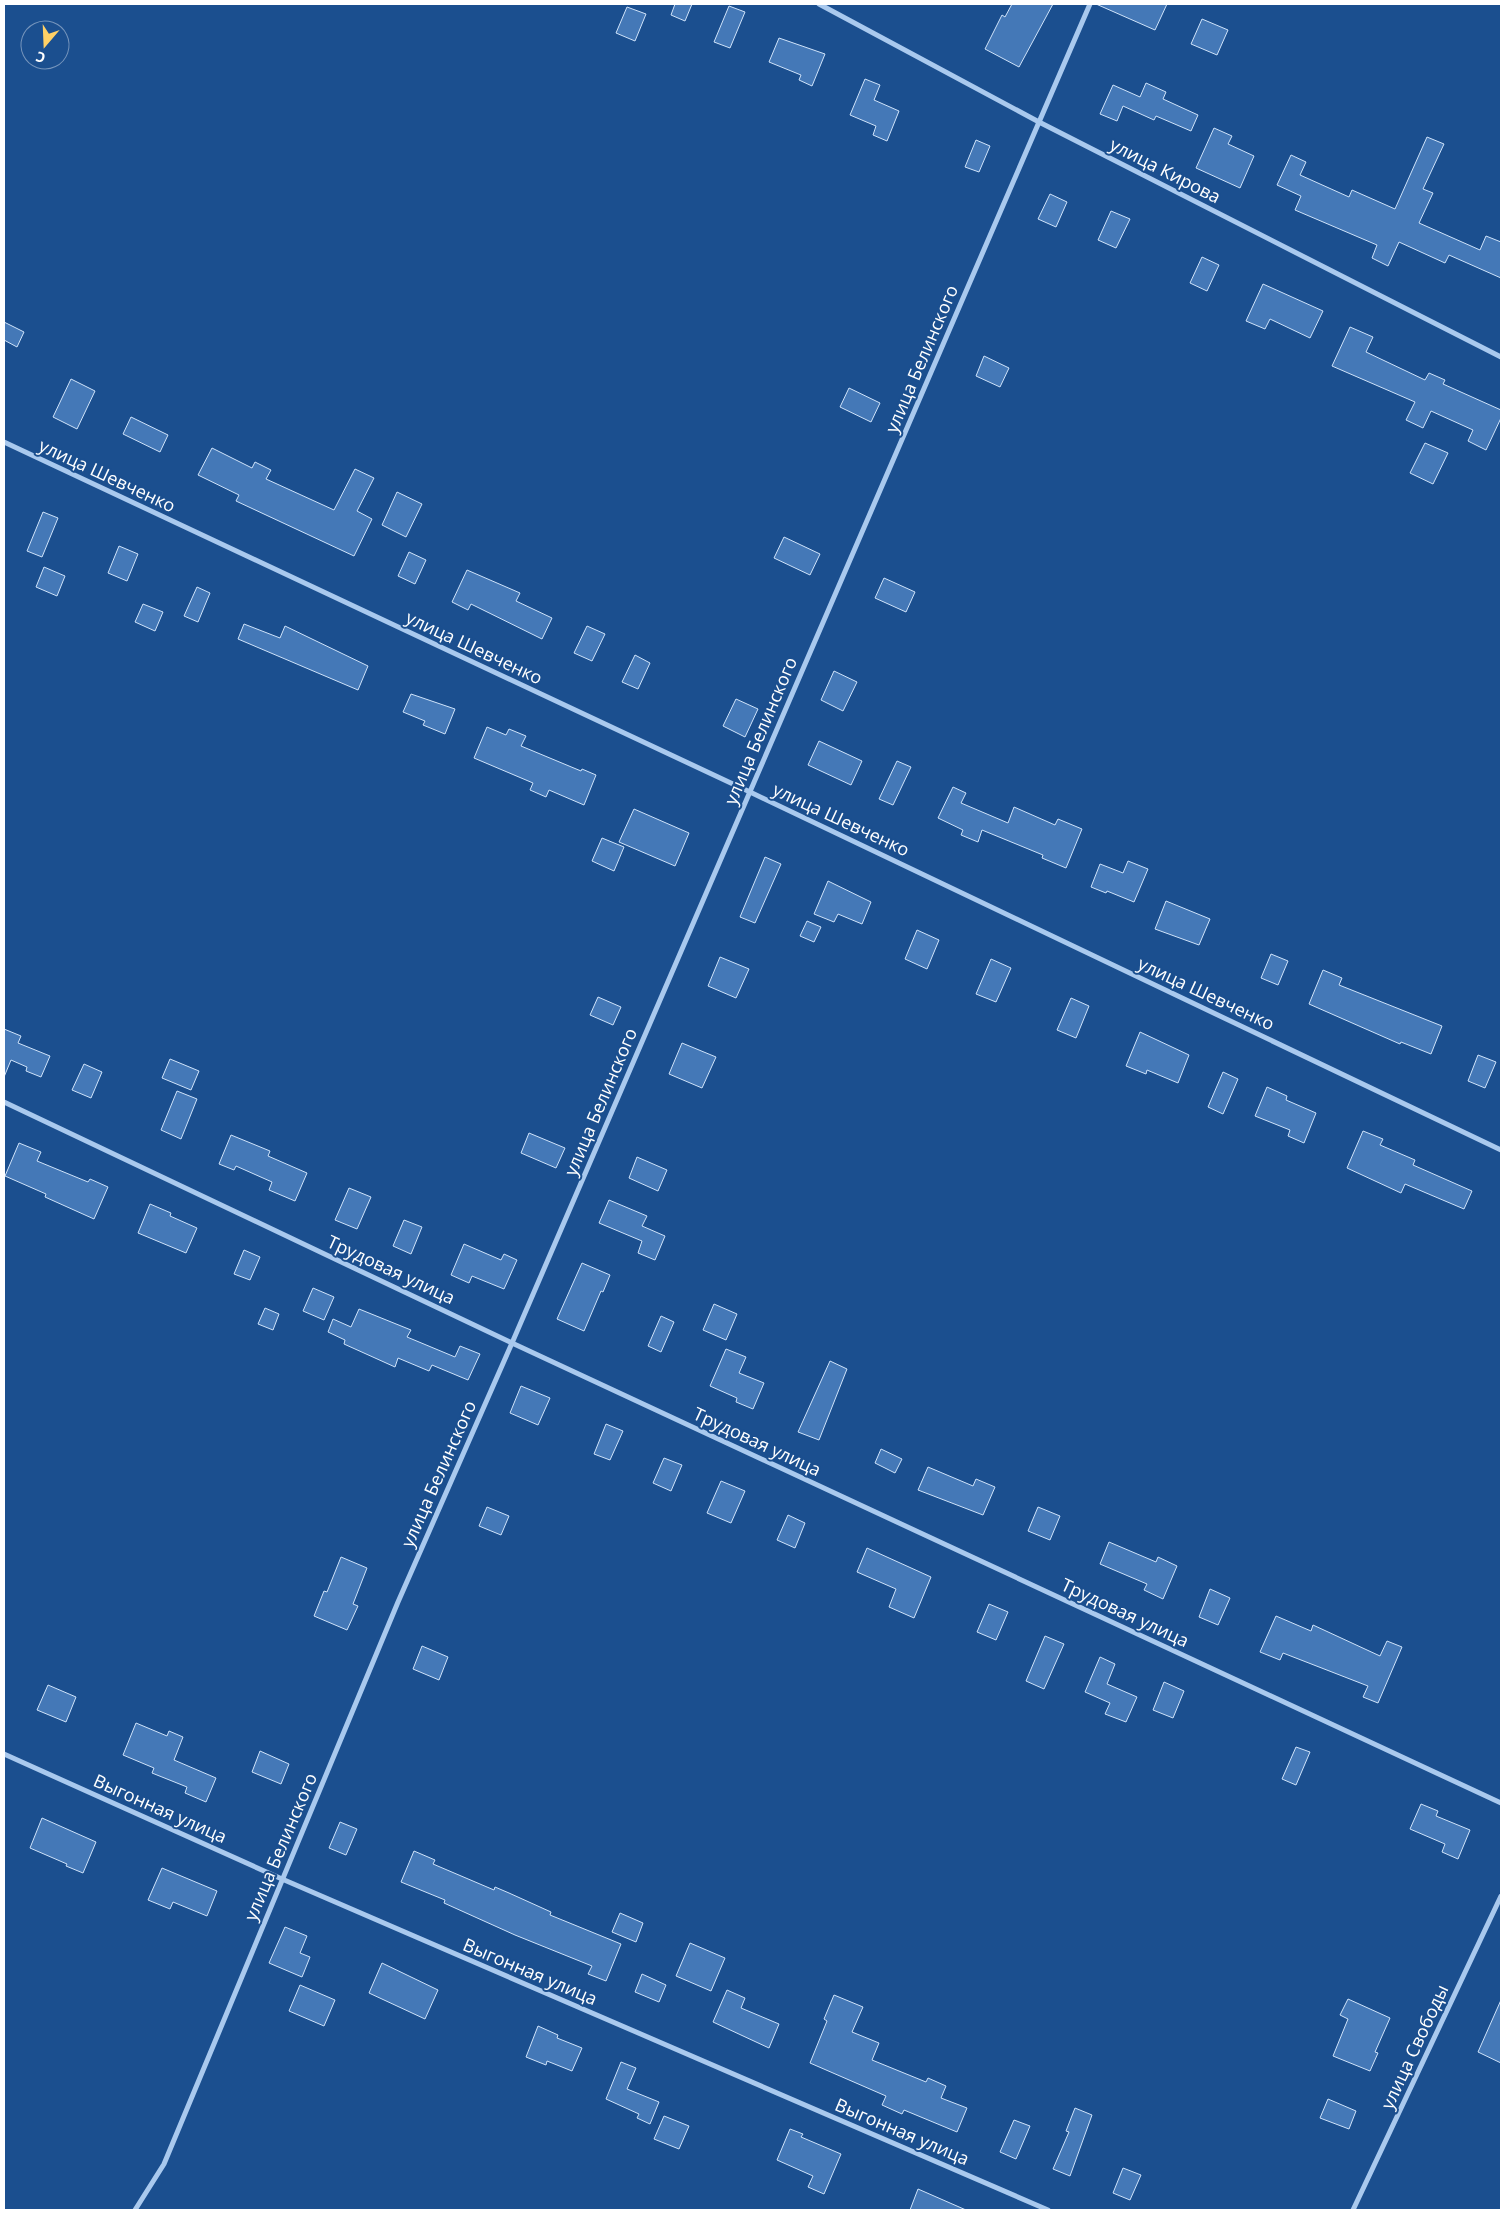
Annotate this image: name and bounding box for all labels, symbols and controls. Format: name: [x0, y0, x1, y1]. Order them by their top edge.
north arrow: [20, 20, 70, 70]
text: С: [33, 47, 48, 68]
street label: улица Кирова: [1106, 132, 1225, 208]
street label: улица Белинского: [879, 281, 963, 436]
street label: улица Шевченко: [35, 433, 180, 517]
street label: улица Шевченко: [402, 605, 547, 689]
street label: улица Белинского: [718, 653, 802, 808]
street label: улица Шевченко: [769, 777, 914, 861]
street label: улица Шевченко: [1134, 951, 1279, 1035]
street label: улица Белинского: [558, 1024, 642, 1179]
street label: Трудовая улица: [324, 1229, 459, 1309]
street label: улица Белинского: [395, 1396, 481, 1551]
street label: Трудовая улица: [690, 1401, 825, 1481]
street label: Трудовая улица: [1058, 1572, 1193, 1652]
street label: Выгонная улица: [90, 1768, 231, 1848]
street label: улица Белинского: [238, 1769, 322, 1924]
street label: Выгонная улица: [460, 1932, 601, 2010]
street label: улица Свободы: [1375, 1980, 1453, 2113]
street label: Выгонная улица: [832, 2092, 973, 2170]

